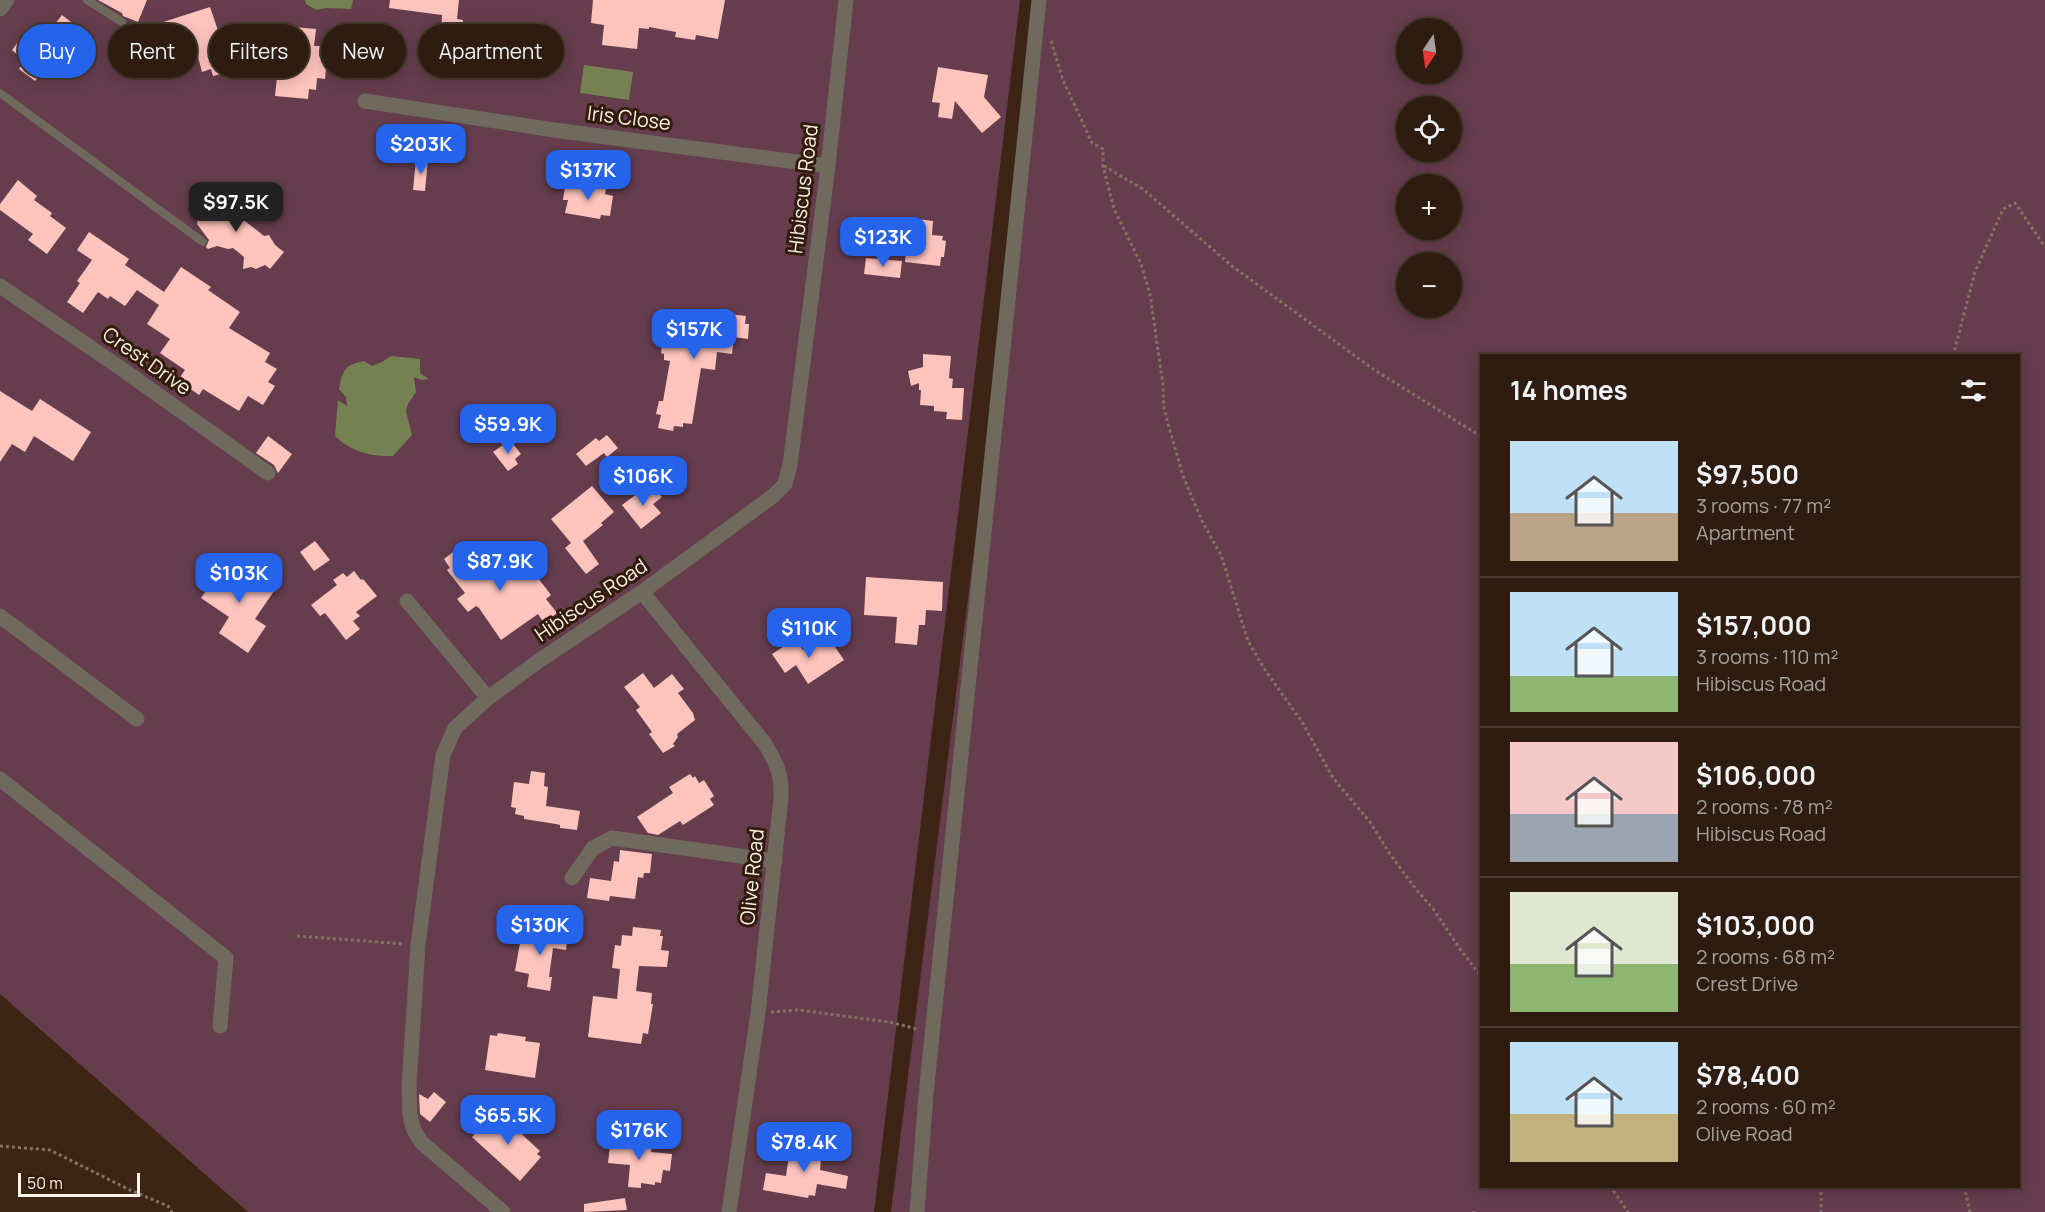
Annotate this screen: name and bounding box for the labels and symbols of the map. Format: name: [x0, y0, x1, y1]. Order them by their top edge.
north arrow: [1396, 18, 1462, 84]
street label: Iris Close: [586, 99, 672, 136]
street label: Hibiscus Road: [781, 123, 824, 255]
pin: $203K: [379, 124, 463, 175]
pin: $137K: [546, 150, 630, 201]
pin: $97.5K: [187, 182, 285, 233]
pin: $123K: [841, 217, 925, 268]
pin: $157K: [652, 309, 736, 360]
street label: Crest Drive: [98, 320, 197, 401]
pin: $59.9K: [459, 404, 557, 455]
pin: $106K: [601, 456, 685, 507]
pin: $87.9K: [451, 541, 549, 592]
street label: Hibiscus Road: [529, 552, 652, 647]
pin: $103K: [197, 553, 281, 604]
pin: $110K: [767, 608, 851, 659]
street label: Olive Road: [733, 827, 770, 926]
pin: $130K: [498, 905, 582, 956]
pin: $65.5K: [459, 1095, 557, 1146]
pin: $176K: [597, 1110, 681, 1161]
pin: $78.4K: [755, 1122, 853, 1173]
scale bar: [18, 1170, 140, 1198]

